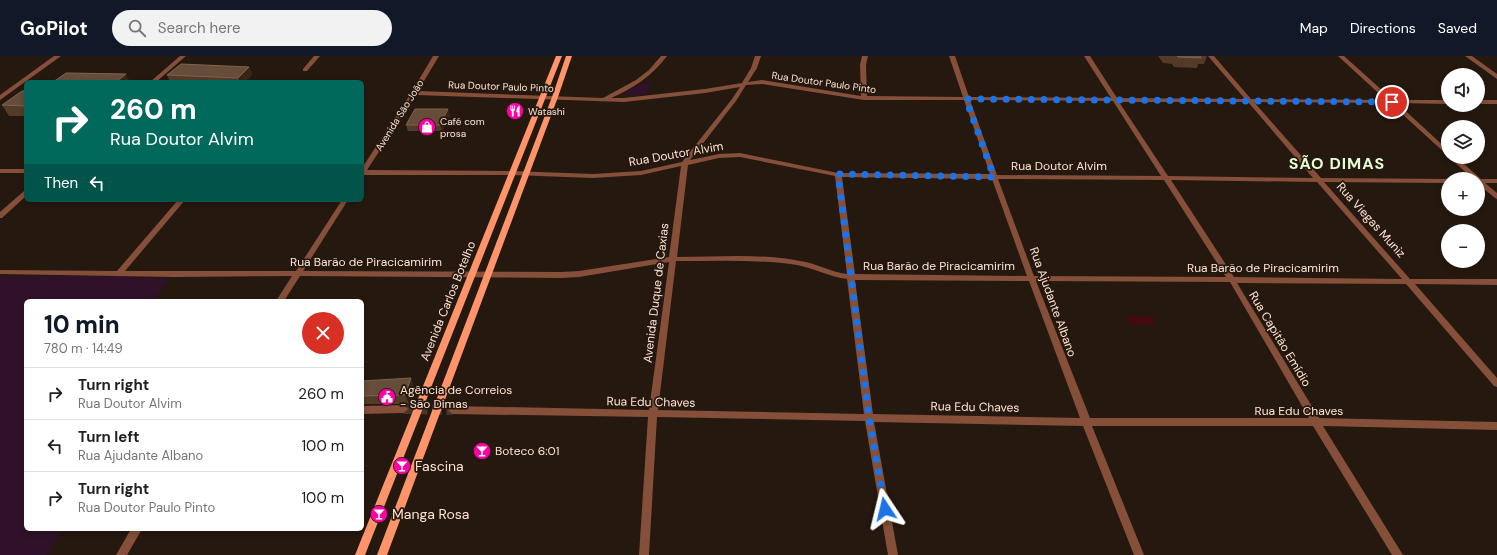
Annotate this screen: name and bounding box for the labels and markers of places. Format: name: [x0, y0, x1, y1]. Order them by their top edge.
pin: [1375, 85, 1409, 119]
restaurant icon: Watashi: [505, 101, 525, 121]
place label: Watashi: [528, 105, 565, 118]
place label: Café com prosa: [440, 115, 485, 140]
shop icon: Café com prosa: [417, 117, 437, 137]
place label: Agência de Correios - São Dimas: [400, 382, 512, 412]
public building icon: Agência de Correios - São Dimas: [377, 387, 397, 407]
bar icon: Boteco 6:01: [472, 441, 492, 461]
place label: Boteco 6:01: [495, 443, 560, 459]
bar icon: Fascina: [392, 456, 412, 476]
place label: Fascina: [415, 457, 464, 475]
bar icon: Manga Rosa: [369, 504, 389, 524]
place label: Manga Rosa: [392, 505, 469, 523]

